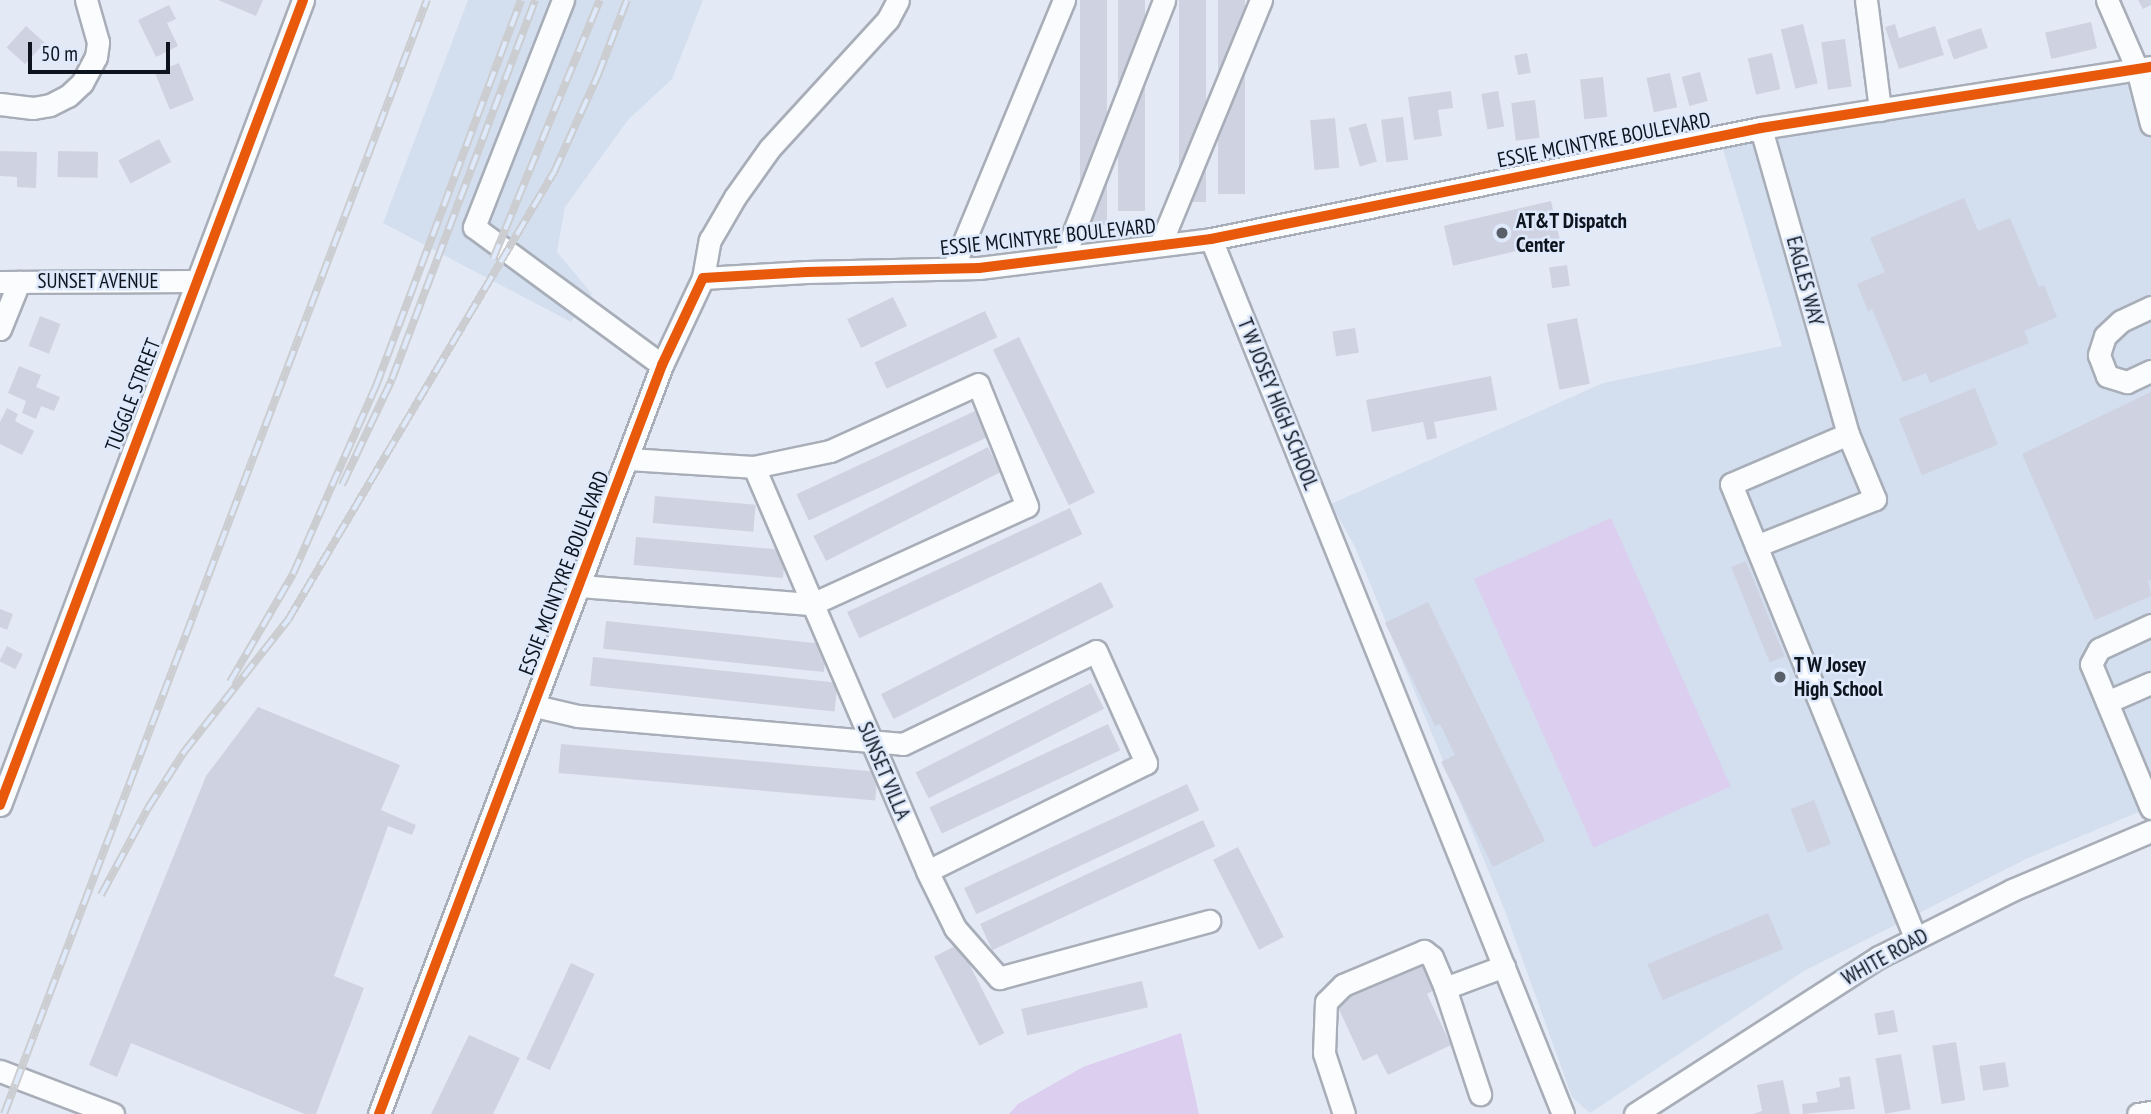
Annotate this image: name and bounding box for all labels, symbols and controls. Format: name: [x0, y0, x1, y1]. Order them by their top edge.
scale bar: [32, 28, 173, 72]
text: 50 m: [41, 40, 78, 67]
street label: ESSIE MCINTYRE BOULEVARD: [1495, 107, 1713, 173]
place label: AT&T Dispatch Center: [1516, 208, 1628, 258]
street label: ESSIE MCINTYRE BOULEVARD: [939, 213, 1157, 261]
marker: AT&T Dispatch Center: [1494, 225, 1510, 241]
street label: EAGLES WAY: [1781, 233, 1829, 329]
street label: SUNSET AVENUE: [37, 268, 159, 294]
street label: T W JOSEY HIGH SCHOOL: [1232, 314, 1324, 494]
street label: TUGGLE STREET: [100, 335, 166, 455]
street label: ESSIE MCINTYRE BOULEVARD: [513, 467, 615, 679]
place label: T W Josey High School: [1794, 652, 1883, 702]
marker: T W Josey High School: [1772, 669, 1788, 685]
street label: SUNSET VILLA: [852, 718, 916, 824]
street label: WHITE ROAD: [1838, 923, 1932, 991]

